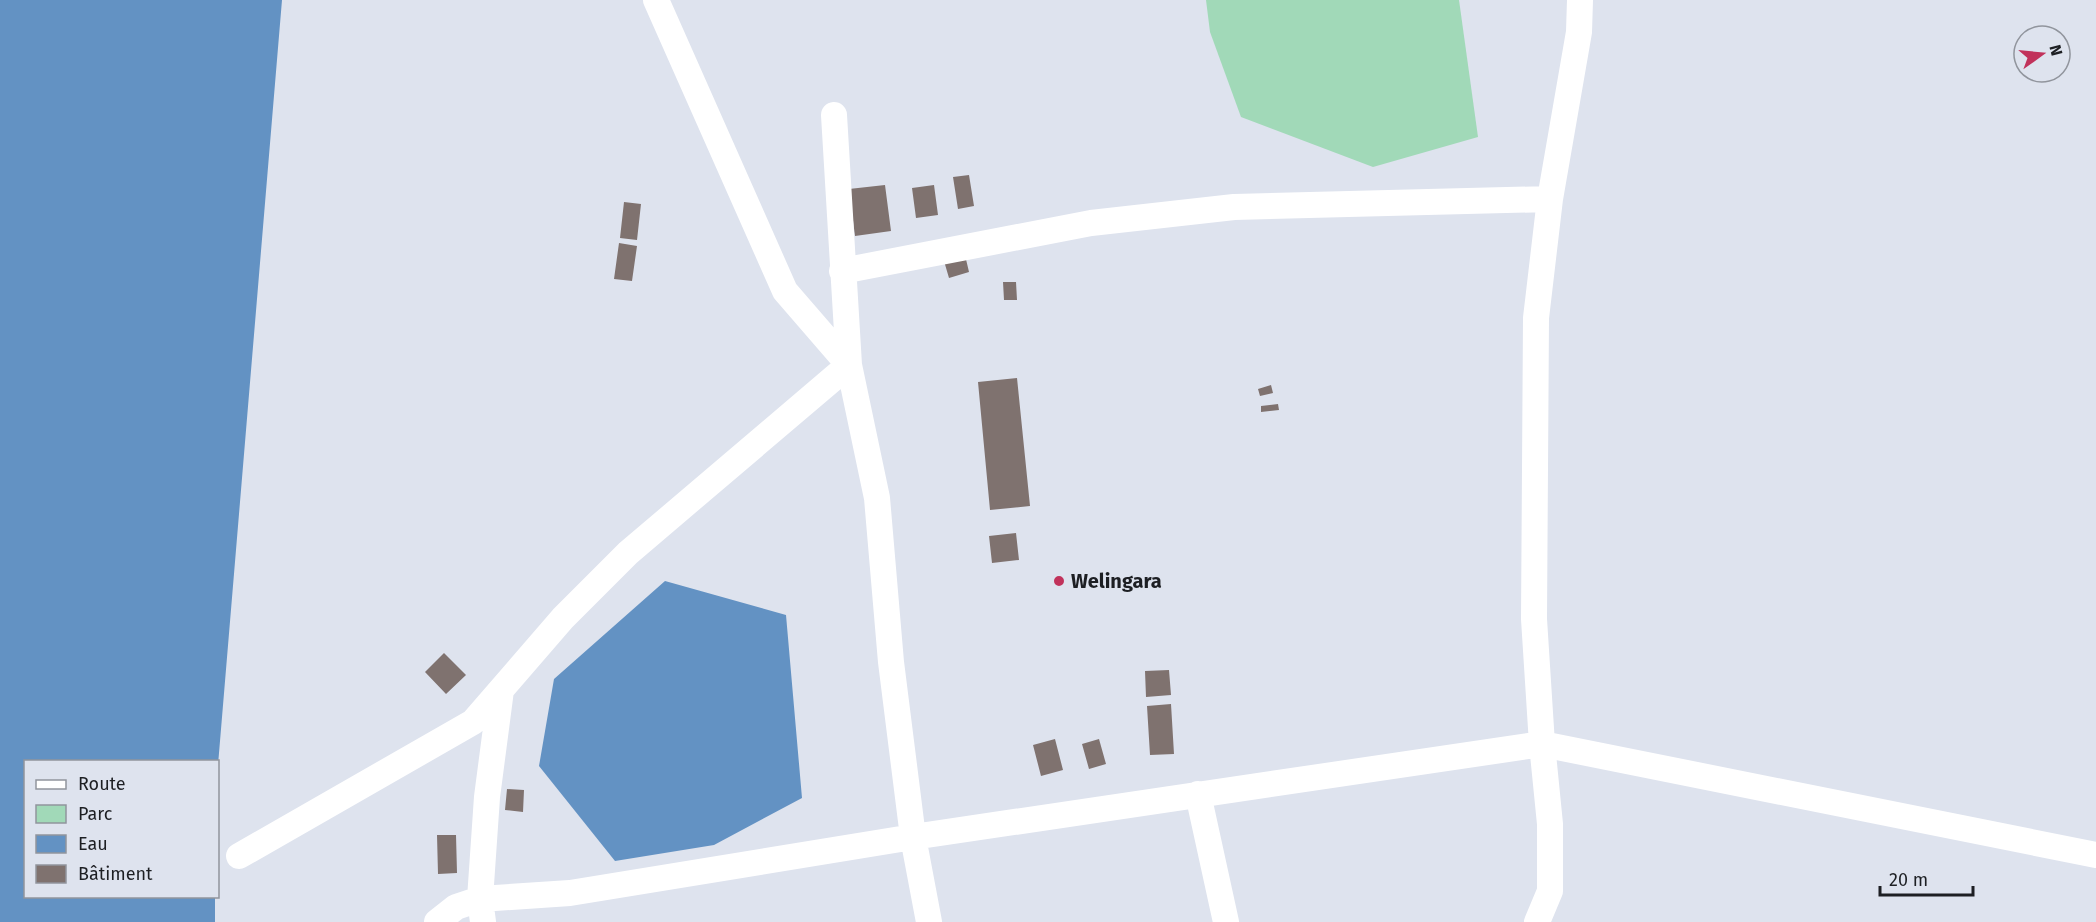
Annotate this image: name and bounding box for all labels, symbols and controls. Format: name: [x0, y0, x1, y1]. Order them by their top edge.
north arrow: [2012, 24, 2072, 84]
text: N: [2045, 43, 2067, 58]
place label: Welingara: [1071, 569, 1162, 593]
marker: Welingara: [1052, 574, 1066, 588]
legend: [24, 760, 219, 898]
text: Route: [78, 773, 126, 795]
text: Parc: [78, 803, 113, 825]
text: Eau: [78, 833, 108, 855]
scale bar: [1880, 859, 1973, 897]
text: Bâtiment: [78, 863, 153, 885]
text: 20 m: [1889, 869, 1928, 891]

